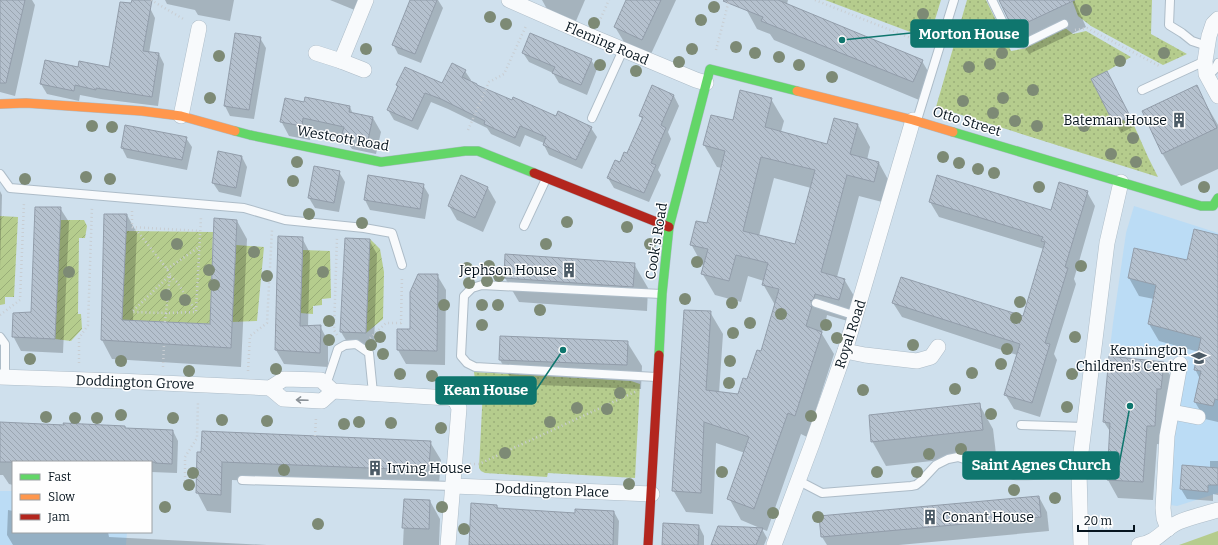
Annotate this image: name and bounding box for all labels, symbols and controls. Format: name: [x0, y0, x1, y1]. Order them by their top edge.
street label: Fleming Road: [562, 18, 651, 69]
callout: Morton House: [911, 20, 1028, 47]
text: Morton House: [919, 25, 1019, 43]
street label: Otto Street: [931, 103, 1003, 140]
building icon: Bateman House: [1170, 111, 1188, 129]
place label: Bateman House: [1063, 112, 1167, 129]
street label: Westcott Road: [295, 122, 390, 155]
street label: Cook's Road: [642, 201, 671, 281]
building icon: Jephson House: [560, 261, 578, 279]
place label: Jephson House: [458, 262, 557, 279]
street label: Royal Road: [831, 298, 870, 371]
place label: Kennington Children's Centre: [1076, 342, 1187, 375]
school or university icon: Kennington Children's Centre: [1190, 349, 1208, 367]
street label: Doddington Grove: [75, 372, 195, 393]
callout: Kean House: [436, 377, 536, 404]
text: Kean House: [444, 381, 528, 399]
one-way arrow: [296, 397, 309, 404]
callout: Saint Agnes Church: [963, 452, 1119, 479]
text: Saint Agnes Church: [971, 456, 1111, 474]
building icon: Irving House: [366, 459, 384, 477]
place label: Irving House: [387, 460, 471, 477]
legend: [12, 461, 152, 533]
text: Fast: [48, 470, 72, 484]
street label: Doddington Place: [495, 480, 609, 501]
text: Slow: [48, 490, 75, 504]
scale bar: [1078, 507, 1134, 533]
building icon: Conant House: [921, 508, 939, 526]
place label: Conant House: [942, 509, 1034, 526]
text: Jam: [47, 510, 70, 524]
text: 20 m: [1084, 514, 1113, 528]

